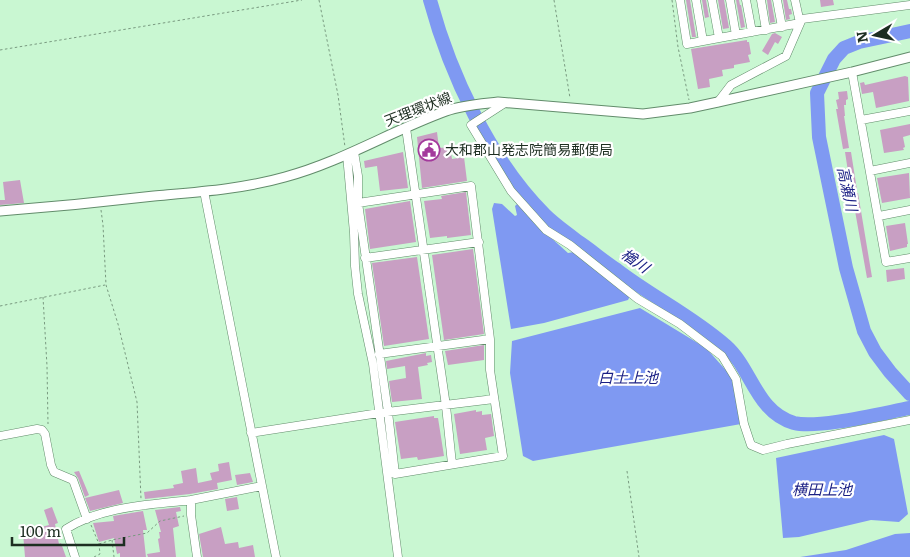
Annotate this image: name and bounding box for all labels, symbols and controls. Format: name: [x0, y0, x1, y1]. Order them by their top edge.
north arrow: [850, 10, 900, 60]
text: N: [850, 30, 872, 45]
street label: 天理環状線: [381, 86, 454, 130]
public building icon: 大和郡山発志院簡易郵便局: [417, 138, 441, 162]
place label: 大和郡山発志院簡易郵便局: [445, 139, 613, 159]
water label: 高瀬川: [833, 164, 865, 215]
water label: 楢川: [617, 242, 656, 279]
water label: 白土上池: [598, 365, 660, 388]
water label: 横田上池: [792, 477, 854, 500]
scale bar: [12, 514, 125, 546]
text: 100 m: [20, 519, 61, 542]

